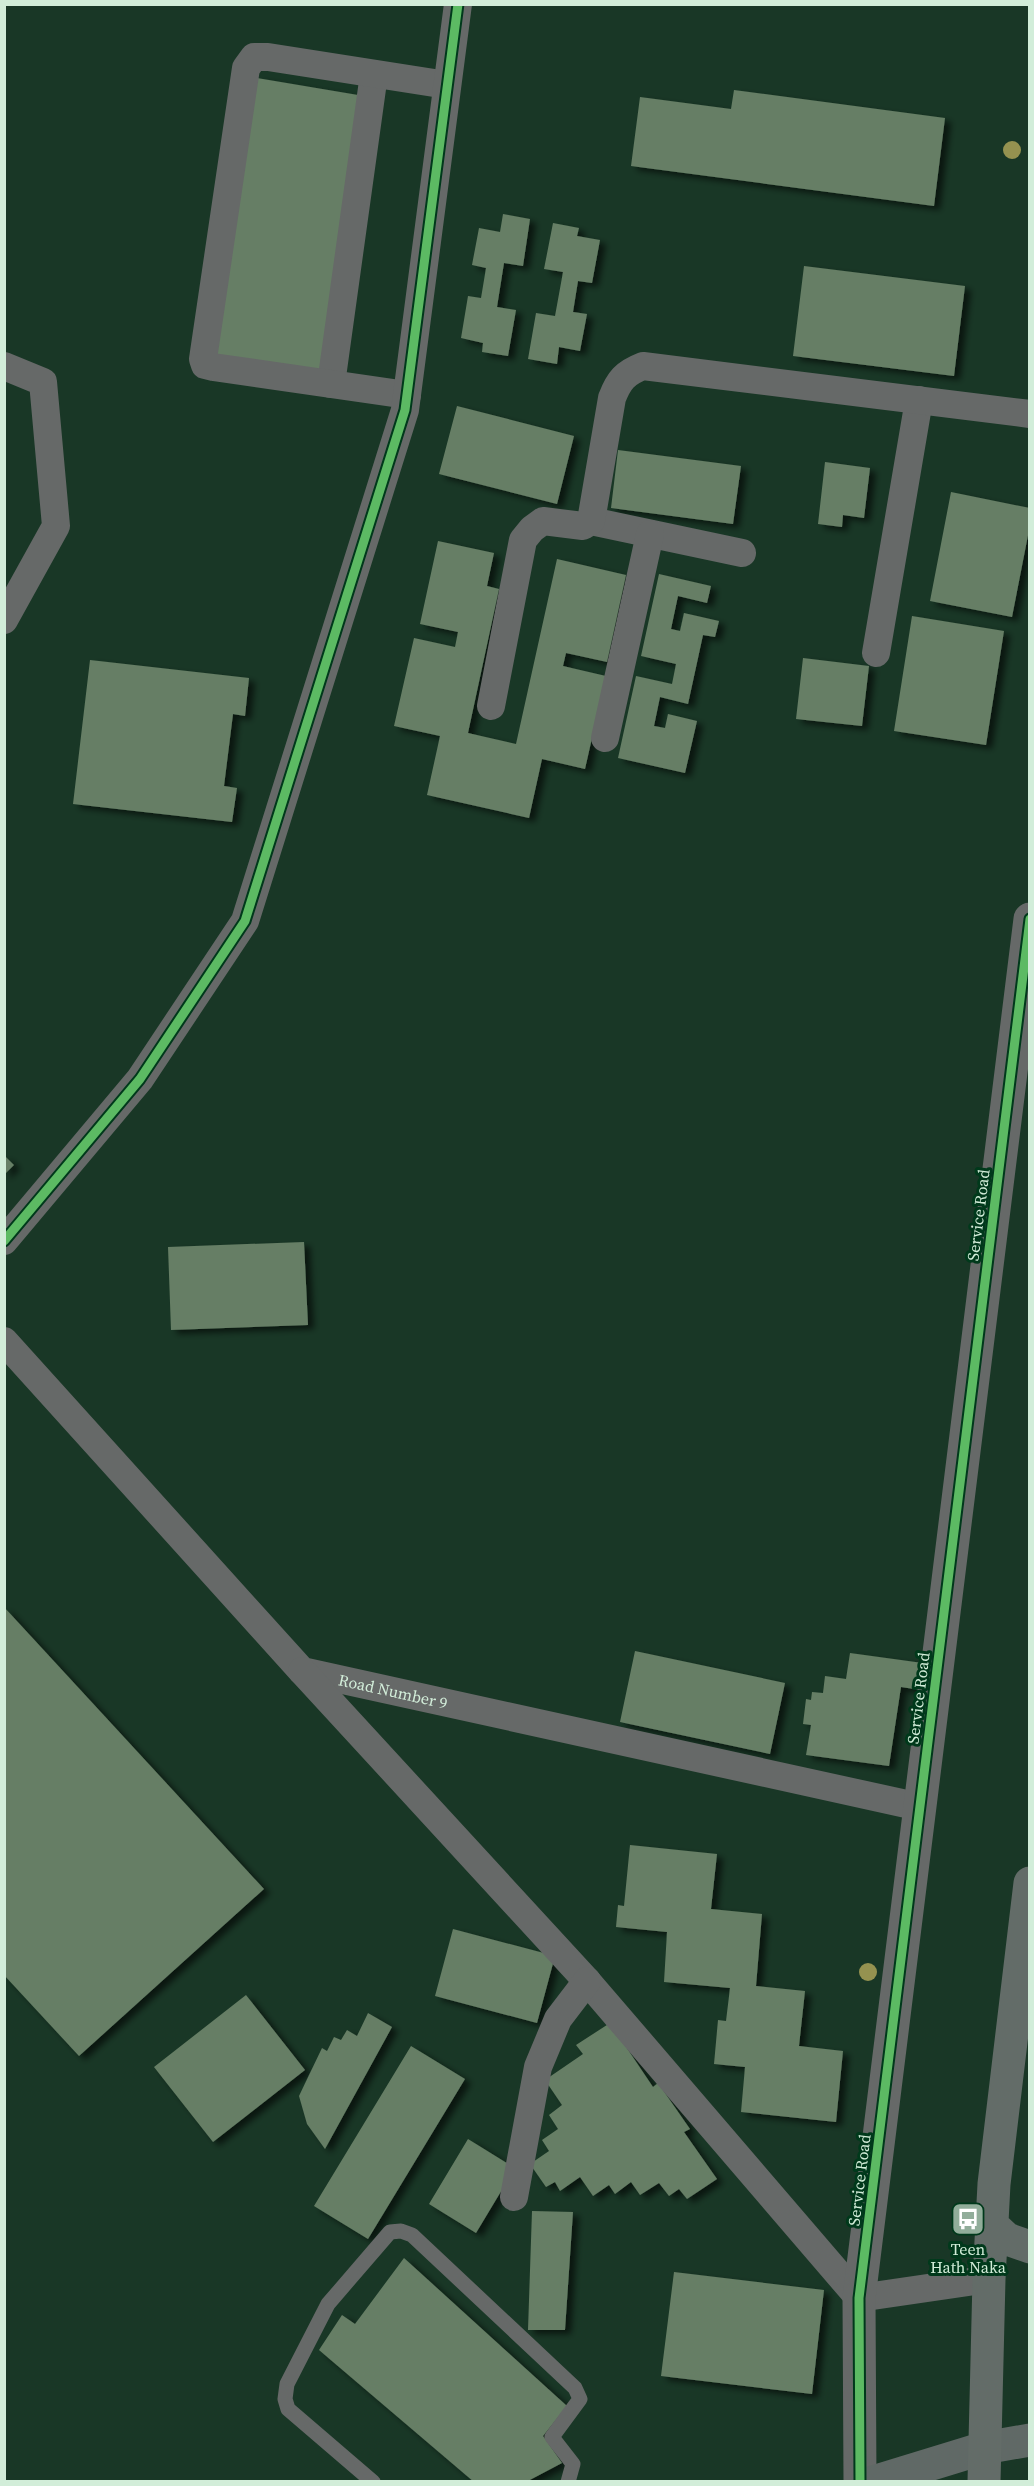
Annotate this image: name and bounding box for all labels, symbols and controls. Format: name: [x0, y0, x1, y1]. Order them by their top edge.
street label: Service Road: [961, 1168, 995, 1262]
street label: Service Road: [901, 1651, 935, 1745]
street label: Road Number 9: [337, 1668, 450, 1714]
street label: Service Road: [842, 2133, 876, 2227]
bus stop icon: Teen Hath Naka: [950, 2201, 986, 2237]
place label: Teen Hath Naka: [930, 2238, 1007, 2278]

